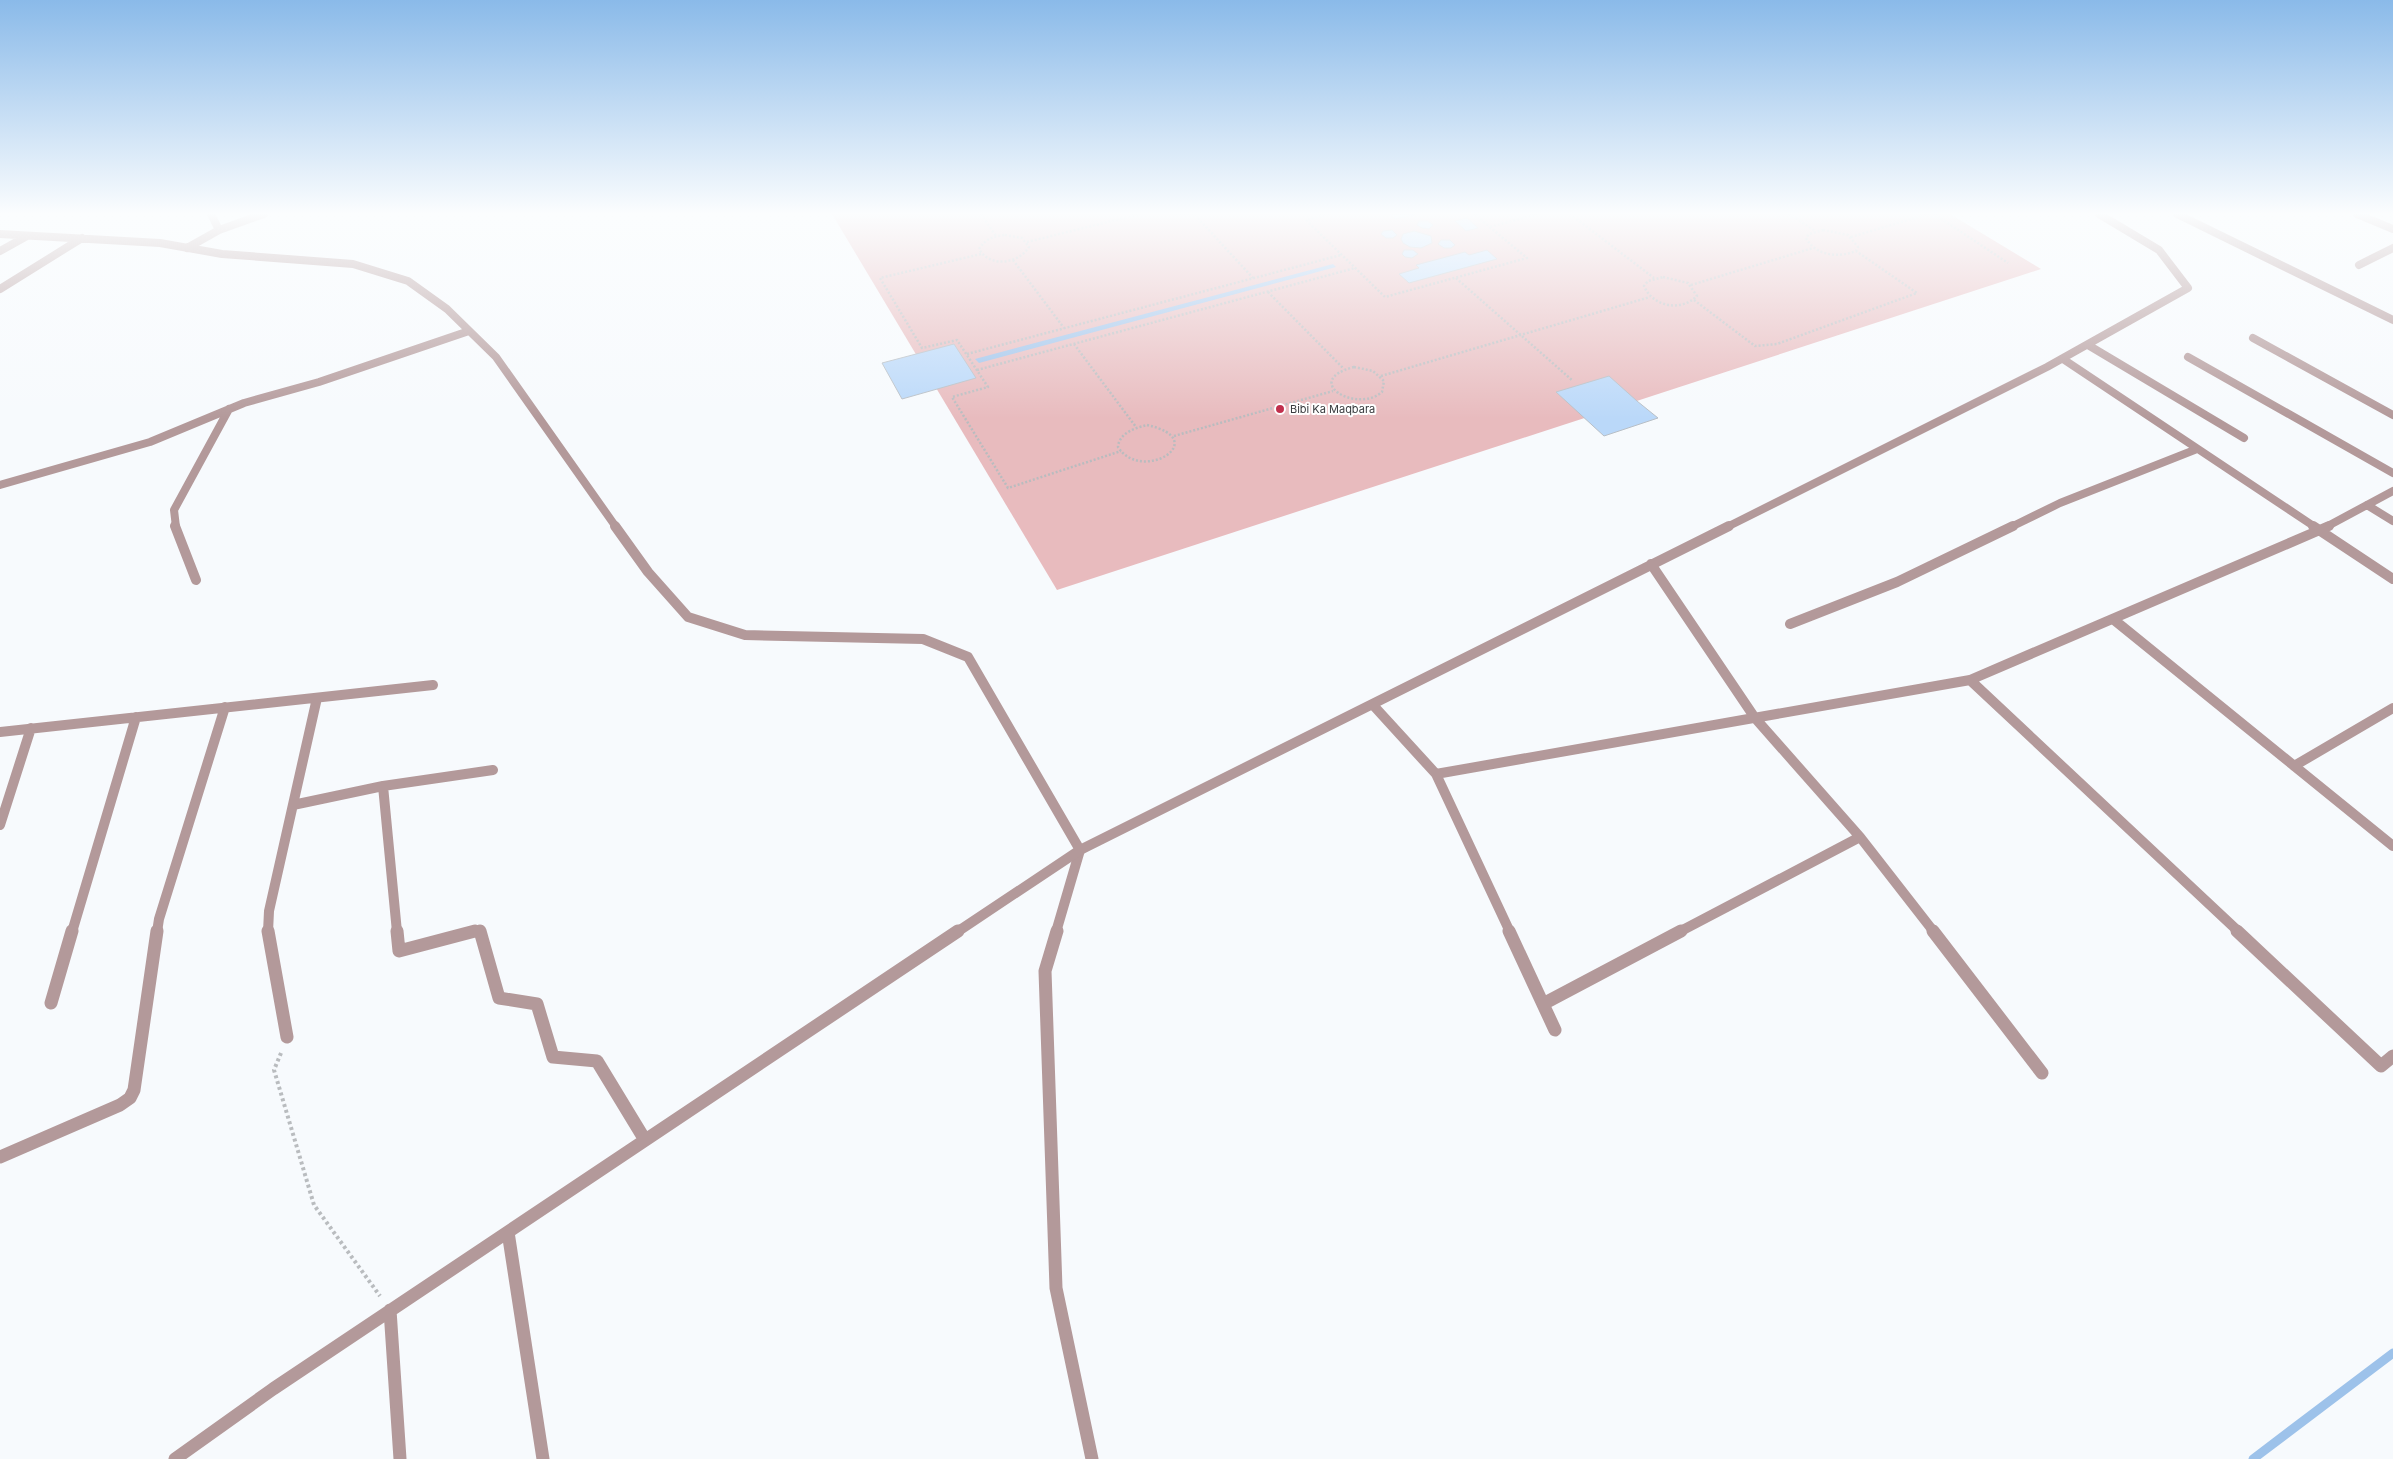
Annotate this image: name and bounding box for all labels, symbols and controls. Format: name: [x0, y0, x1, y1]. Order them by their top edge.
place label: Bibi Ka Maqbara: [1290, 402, 1375, 416]
marker: Bibi Ka Maqbara: [1274, 403, 1286, 415]

